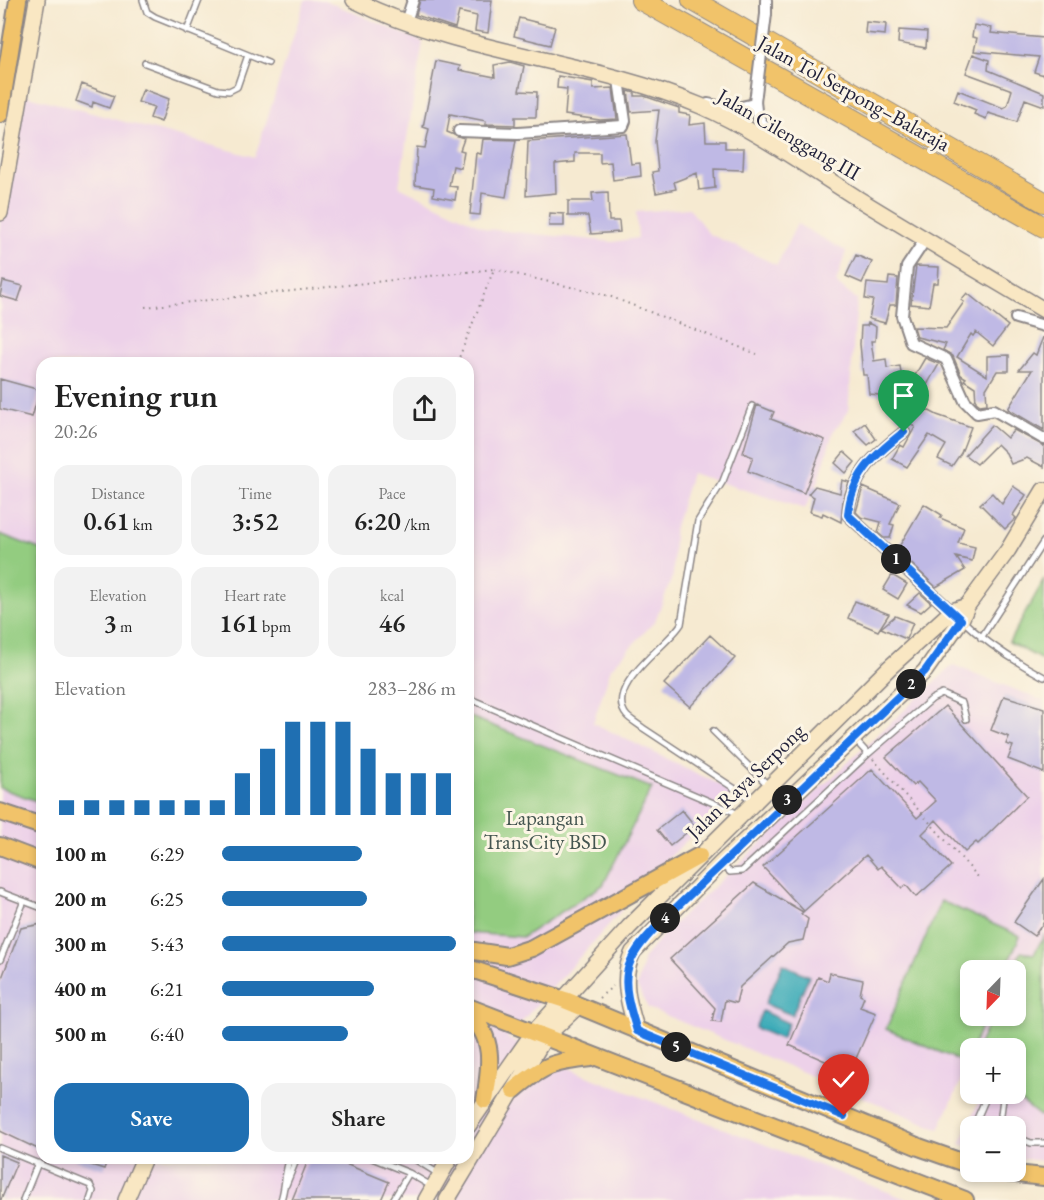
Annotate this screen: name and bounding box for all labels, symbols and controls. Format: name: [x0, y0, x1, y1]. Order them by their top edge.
street label: Jalan Tol Serpong–Balaraja: [751, 28, 955, 157]
street label: Jalan Cilenggang III: [711, 81, 866, 186]
pin: [878, 370, 929, 432]
text: Evening run: [54, 374, 218, 417]
button: share: [393, 377, 456, 440]
icon: arrive: [887, 379, 920, 412]
text: 20:26: [54, 418, 97, 444]
text: Distance: [91, 483, 145, 504]
text: Time: [238, 483, 272, 504]
text: Pace: [379, 483, 405, 504]
text: 0.61: [83, 504, 130, 538]
text: 3:52: [231, 504, 279, 538]
text: 6:20: [354, 504, 401, 538]
text: km: [130, 514, 153, 535]
text: /km: [401, 514, 430, 535]
pin: 1: [881, 544, 911, 574]
text: 1: [892, 548, 900, 569]
text: Elevation: [89, 585, 147, 606]
text: Heart rate: [224, 585, 286, 606]
text: kcal: [380, 585, 404, 606]
text: 3: [104, 606, 117, 640]
text: 161: [219, 606, 259, 640]
text: 46: [379, 606, 405, 640]
text: m: [117, 616, 133, 637]
text: bpm: [259, 616, 291, 637]
pin: 2: [896, 669, 926, 699]
text: 2: [907, 673, 915, 694]
text: Elevation: [54, 675, 126, 701]
text: 283–286 m: [368, 675, 456, 701]
street label: Jalan Raya Serpong: [678, 717, 811, 846]
pin: 3: [772, 785, 802, 815]
text: 3: [783, 789, 791, 810]
park label: Lapangan TransCity BSD: [483, 804, 607, 855]
text: 100 m: [54, 841, 107, 867]
text: 6:29: [150, 841, 184, 867]
text: 200 m: [54, 886, 107, 912]
text: 6:25: [150, 886, 184, 912]
pin: 4: [650, 903, 680, 933]
text: 4: [661, 907, 669, 928]
text: 300 m: [54, 931, 107, 957]
text: 5:43: [150, 931, 184, 957]
north arrow: [960, 960, 1026, 1026]
map controls: [960, 960, 1026, 1182]
text: 400 m: [54, 976, 107, 1002]
text: 6:21: [150, 976, 184, 1002]
text: 500 m: [54, 1021, 107, 1047]
text: 6:40: [150, 1021, 184, 1047]
pin: 5: [661, 1032, 691, 1062]
text: 5: [672, 1036, 680, 1057]
button: +: [960, 1038, 1026, 1104]
pin: [818, 1054, 869, 1116]
icon: check: [827, 1063, 860, 1096]
button: Save: [54, 1083, 249, 1152]
button: Share: [261, 1083, 456, 1152]
button: −: [960, 1116, 1026, 1182]

